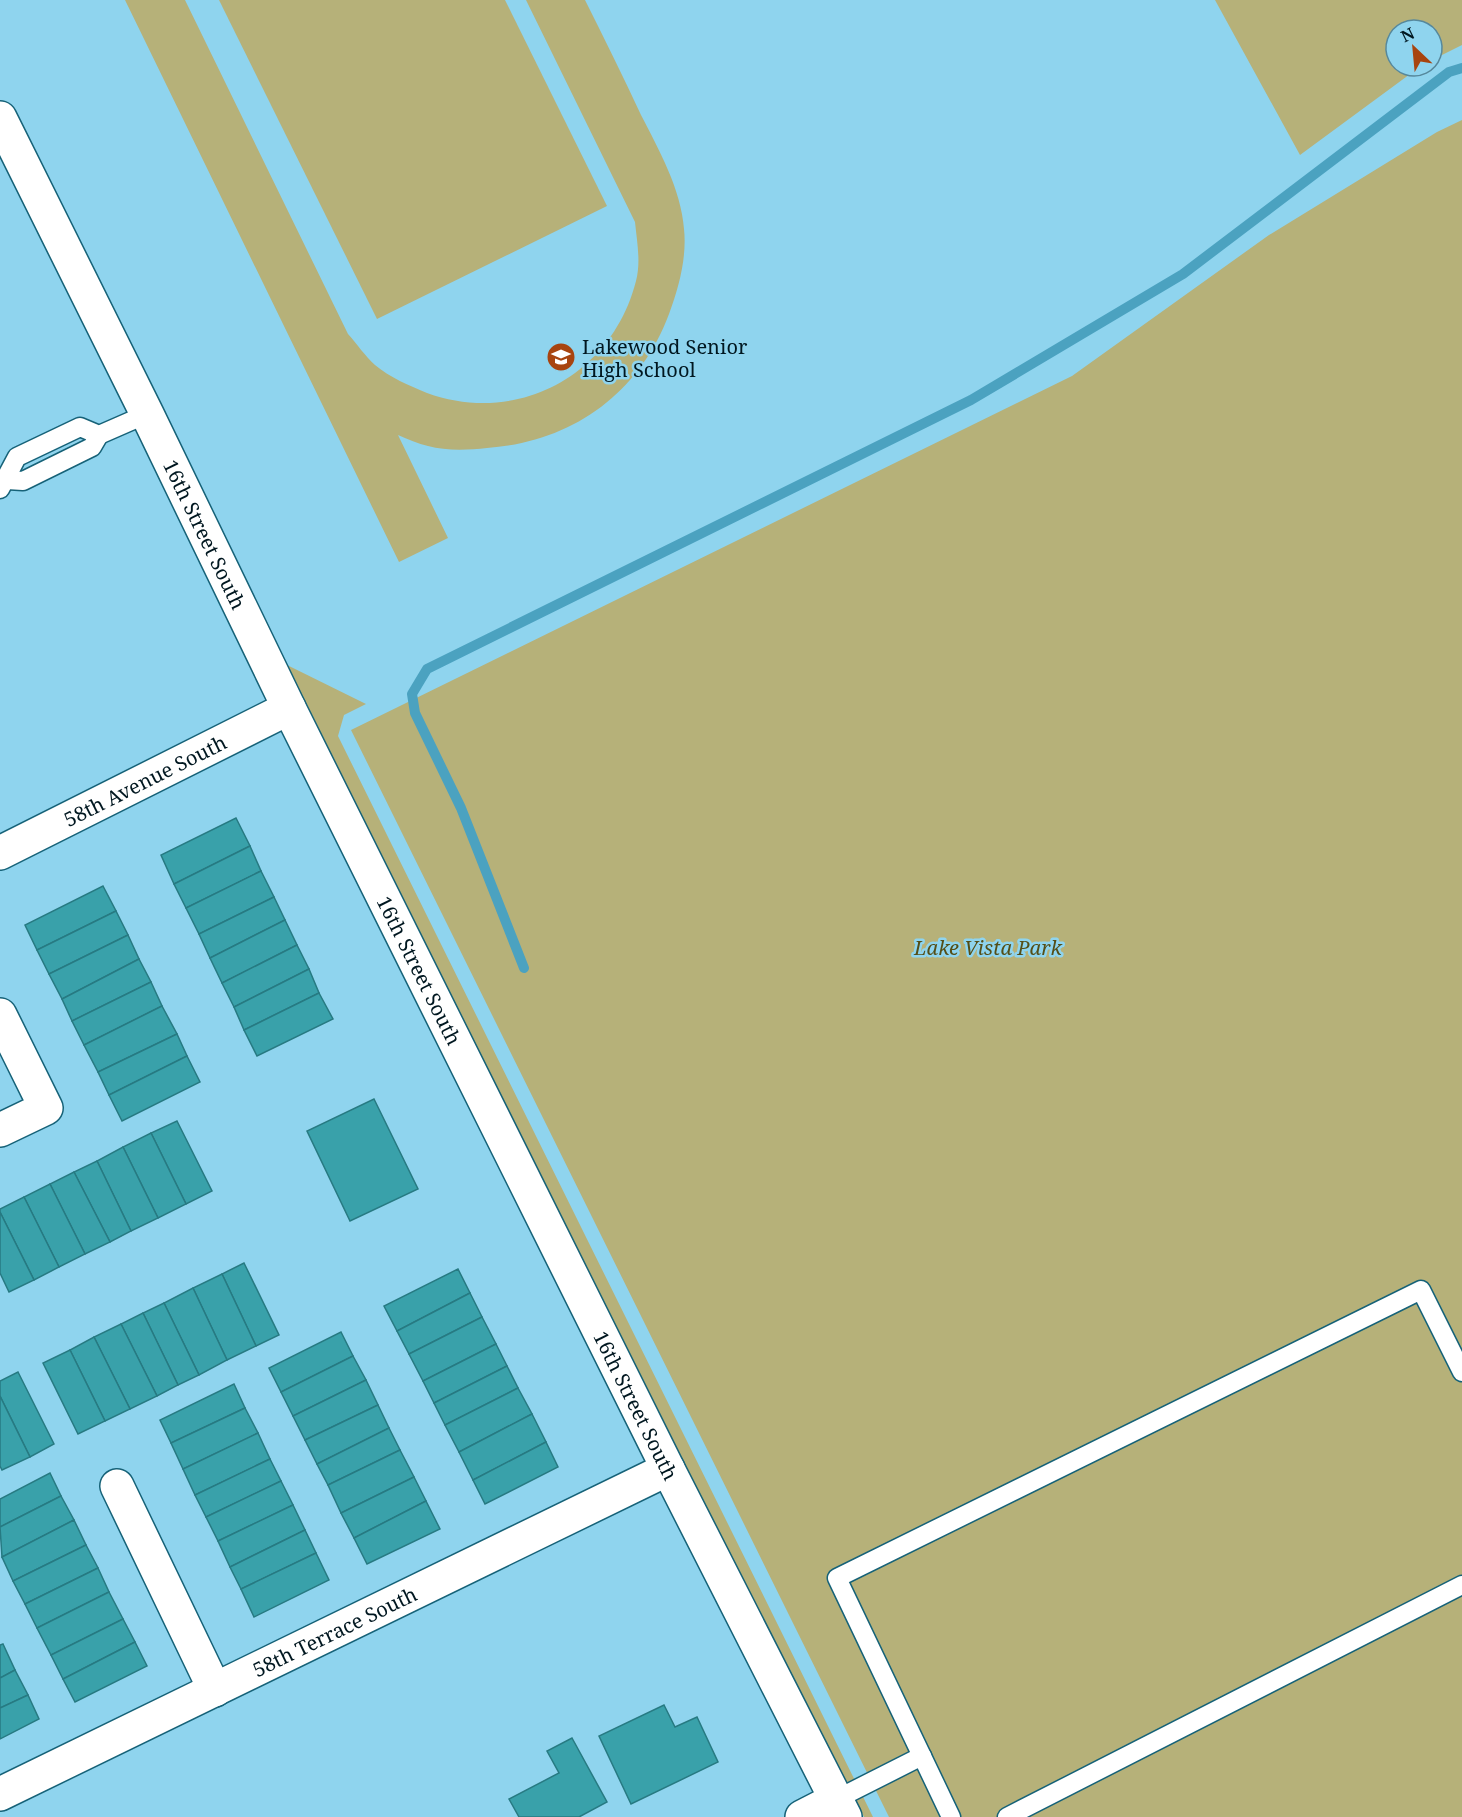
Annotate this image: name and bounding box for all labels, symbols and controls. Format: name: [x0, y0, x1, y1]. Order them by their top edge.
north arrow: [1384, 18, 1444, 78]
text: N: [1397, 22, 1418, 47]
place label: Lakewood Senior High School: [582, 333, 748, 383]
school or university icon: Lakewood Senior High School: [545, 341, 577, 373]
street label: 16th Street South: [157, 455, 253, 614]
street label: 58th Avenue South: [59, 728, 231, 833]
street label: 16th Street South: [371, 891, 468, 1050]
park label: Lake Vista Park: [913, 934, 1063, 961]
street label: 16th Street South: [588, 1326, 685, 1485]
street label: 58th Terrace South: [248, 1580, 421, 1683]

